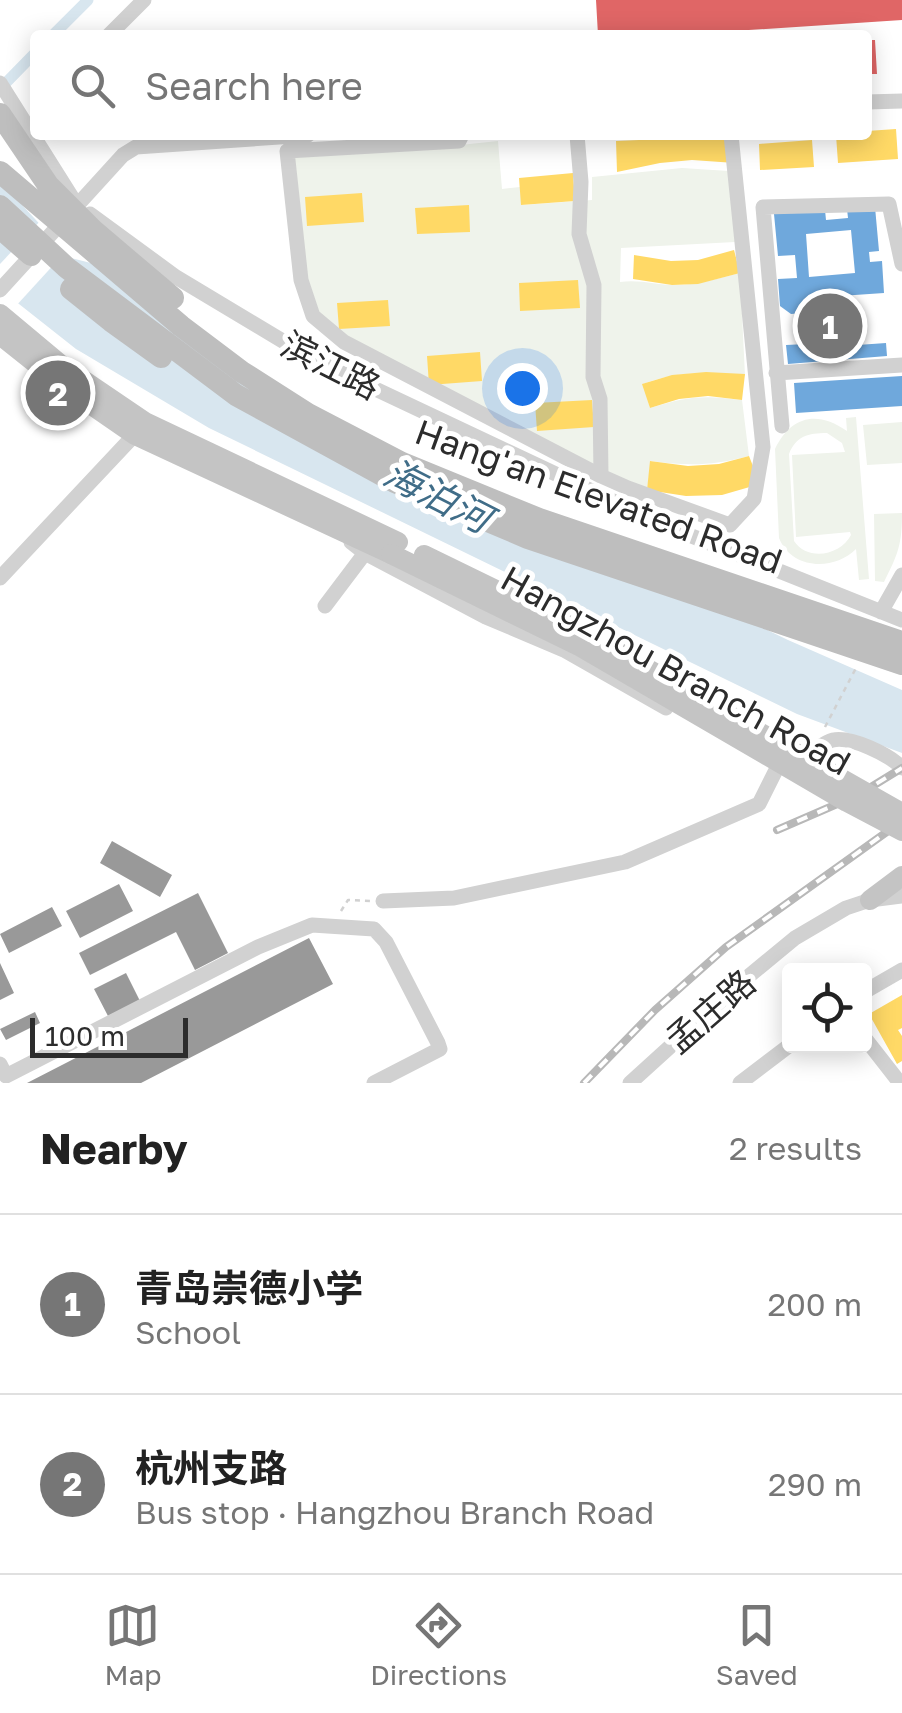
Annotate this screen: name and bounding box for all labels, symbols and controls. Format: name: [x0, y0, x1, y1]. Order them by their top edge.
search box: [30, 30, 872, 140]
icon: search: [65, 58, 120, 113]
text: Search here: [145, 63, 363, 108]
pin: 1: [798, 288, 862, 364]
street label: 滨江路: [275, 322, 387, 408]
pin: 2: [26, 356, 90, 430]
your location: [497, 363, 548, 414]
street label: Hang'an Elevated Road: [410, 410, 788, 582]
water label: 海泊河: [377, 449, 505, 544]
street label: Hangzhou Branch Road: [494, 556, 858, 784]
street label: 孟庄路: [657, 961, 763, 1061]
map controls: [782, 963, 872, 1053]
button: locate: [782, 963, 872, 1053]
scale bar: [30, 1013, 188, 1058]
text: 100 m: [45, 1019, 125, 1052]
text: Nearby: [40, 1123, 188, 1173]
text: 2 results: [729, 1129, 862, 1167]
text: 青岛崇德小学: [135, 1265, 363, 1310]
text: 1: [64, 1285, 81, 1323]
text: 200 m: [767, 1285, 862, 1323]
text: School: [135, 1313, 241, 1351]
text: 杭州支路: [135, 1445, 287, 1490]
text: 2: [63, 1465, 82, 1503]
text: 290 m: [768, 1465, 862, 1503]
text: Bus stop · Hangzhou Branch Road: [135, 1493, 654, 1531]
tab: Map: [104, 1598, 162, 1691]
tab: Directions: [370, 1598, 507, 1691]
tab: Saved: [716, 1598, 798, 1691]

